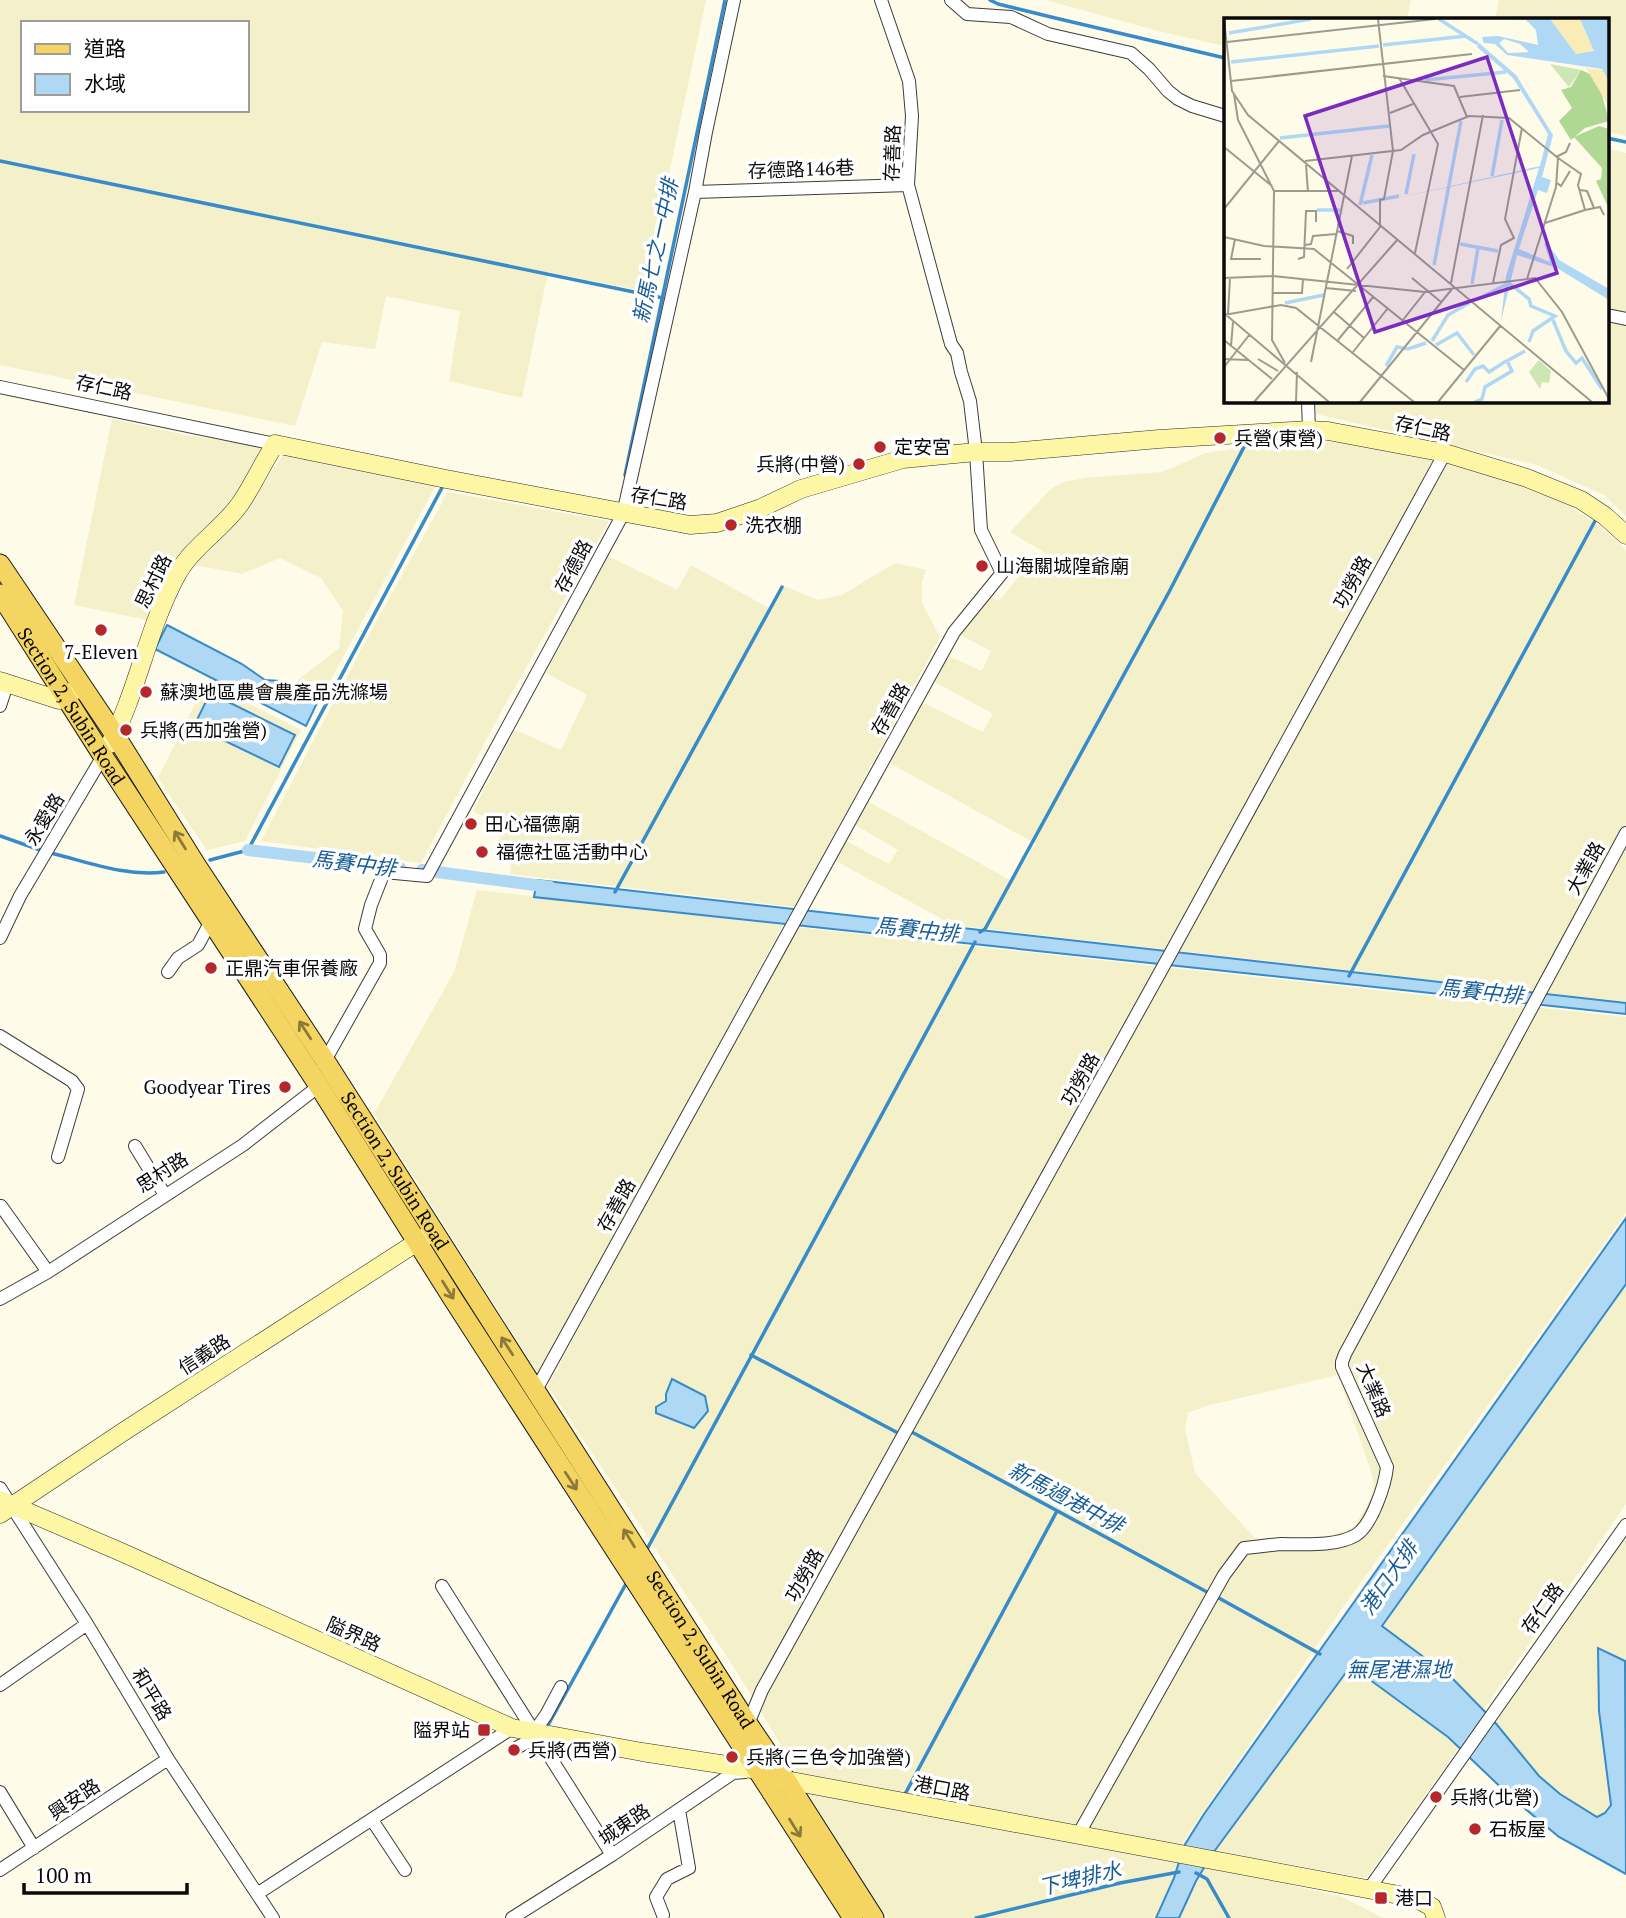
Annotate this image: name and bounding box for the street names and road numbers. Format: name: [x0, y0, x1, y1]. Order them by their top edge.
street label: 存善路: [878, 124, 905, 182]
street label: 存德路146巷: [747, 154, 855, 183]
street label: 存仁路: [74, 368, 135, 405]
street label: 存仁路: [1393, 409, 1454, 446]
street label: 存仁路: [629, 481, 689, 514]
street label: 存德路: [548, 535, 597, 597]
street label: 思村路: [129, 550, 176, 612]
street label: 功勞路: [1327, 551, 1376, 613]
street label: Section 2, Subin Road: [12, 622, 132, 790]
street label: 存善路: [865, 678, 914, 740]
street label: 永愛路: [18, 788, 69, 850]
street label: 大業路: [1560, 837, 1609, 899]
street label: 功勞路: [1055, 1048, 1104, 1110]
street label: Section 2, Subin Road: [336, 1087, 455, 1254]
street label: 思村路: [131, 1146, 192, 1198]
street label: 存善路: [591, 1174, 640, 1236]
street label: 信義路: [173, 1328, 234, 1380]
street label: 大業路: [1352, 1359, 1397, 1421]
street label: 功勞路: [779, 1544, 828, 1606]
street label: Section 2, Subin Road: [641, 1565, 761, 1733]
street label: 存仁路: [1515, 1577, 1568, 1638]
street label: 隘界路: [323, 1611, 385, 1657]
street label: 和平路: [127, 1663, 178, 1725]
street label: 港口路: [912, 1770, 972, 1805]
street label: 興安路: [43, 1772, 104, 1825]
street label: 城東路: [593, 1797, 654, 1850]

